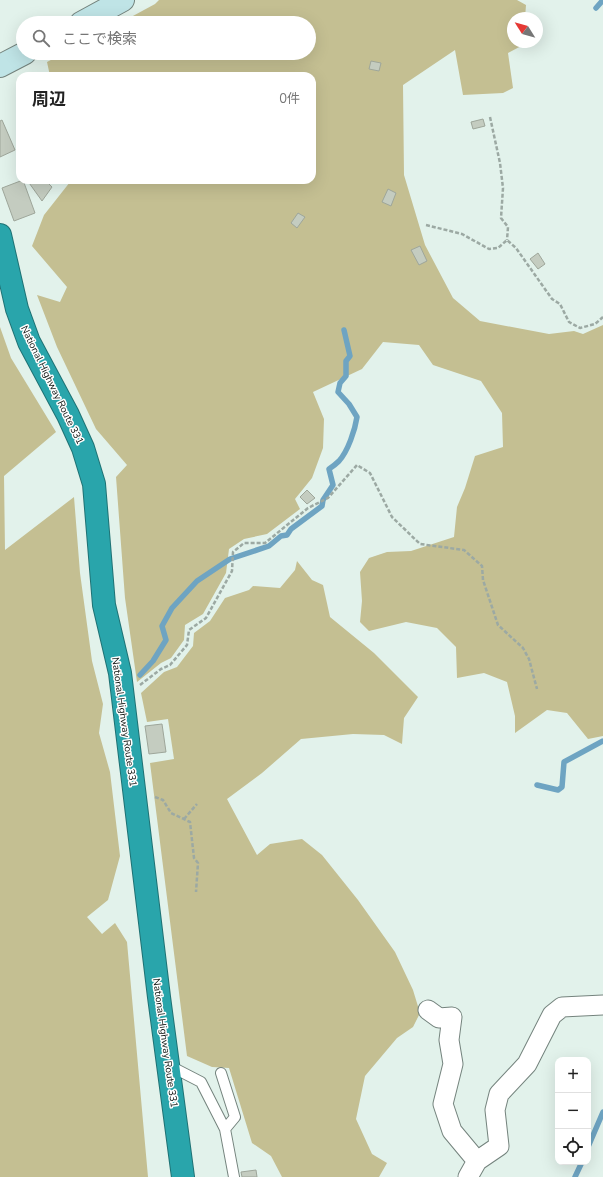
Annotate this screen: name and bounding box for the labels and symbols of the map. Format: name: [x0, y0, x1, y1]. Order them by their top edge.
north arrow: [507, 12, 543, 48]
street label: National Highway Route 331: [17, 323, 87, 447]
street label: National Highway Route 331: [108, 656, 140, 788]
street label: National Highway Route 331: [149, 977, 181, 1109]

